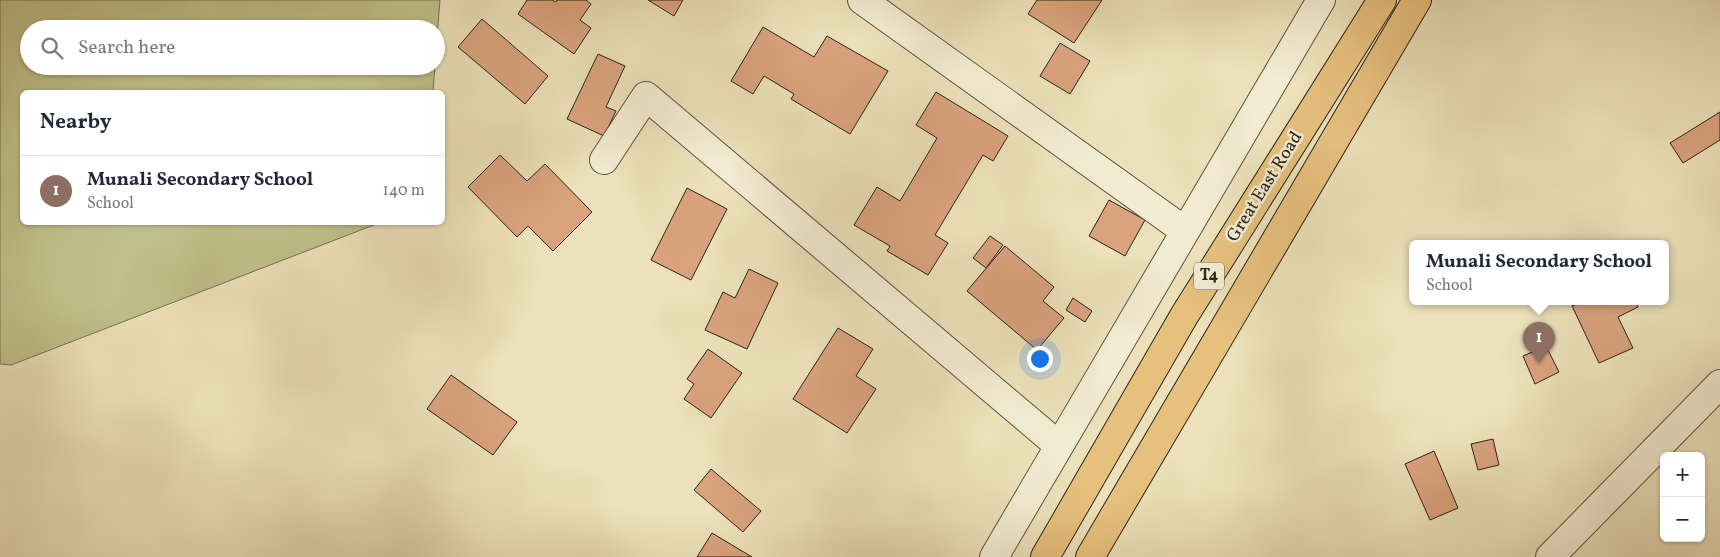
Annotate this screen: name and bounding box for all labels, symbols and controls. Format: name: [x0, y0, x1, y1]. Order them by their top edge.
search box: [20, 20, 445, 75]
icon: search: [38, 34, 66, 62]
text: Search here: [78, 35, 175, 61]
text: Nearby: [40, 108, 111, 137]
street label: Great East Road: [1221, 127, 1309, 247]
text: Munali Secondary School: [87, 167, 313, 193]
text: 1: [53, 180, 59, 202]
text: 140 m: [383, 180, 425, 202]
text: School: [87, 193, 134, 215]
popup: [1409, 240, 1669, 305]
text: Munali Secondary School: [1426, 249, 1652, 275]
road number: T4: [1194, 262, 1224, 290]
text: School: [1426, 275, 1473, 297]
pin: 1: [1523, 322, 1555, 363]
your location: [1027, 346, 1053, 372]
map controls: [1660, 452, 1705, 542]
button: +: [1660, 452, 1705, 497]
button: −: [1660, 497, 1705, 542]

